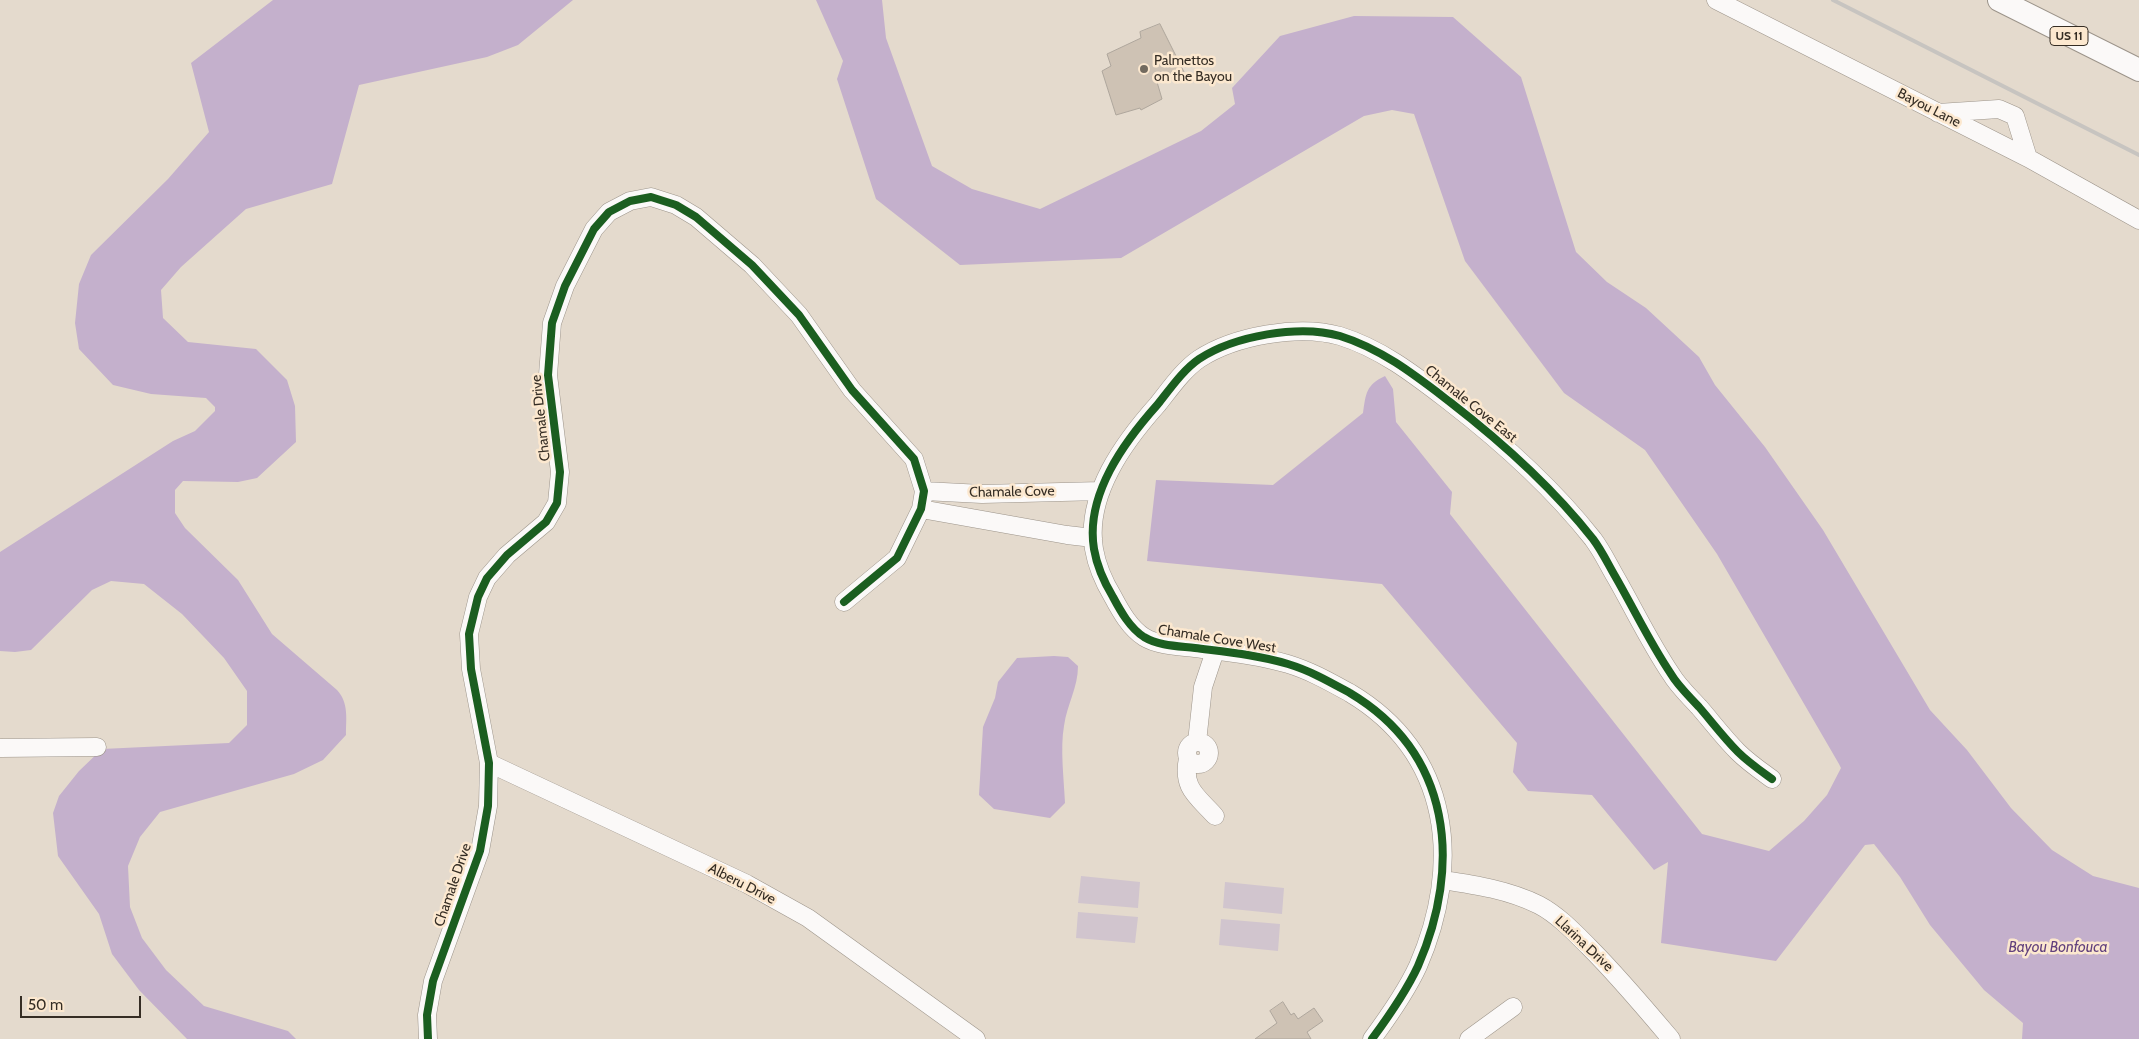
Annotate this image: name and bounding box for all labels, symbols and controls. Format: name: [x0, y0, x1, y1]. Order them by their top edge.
road number: US 11: [2050, 27, 2088, 46]
place label: Palmettos on the Bayou: [1154, 53, 1232, 85]
marker: Palmettos on the Bayou: [1138, 63, 1150, 75]
street label: Bayou Lane: [1895, 85, 1963, 131]
street label: Chamale Cove East: [1422, 362, 1520, 446]
street label: Chamale Drive: [528, 374, 554, 462]
street label: Chamale Cove: [969, 483, 1055, 501]
street label: Chamale Cove West: [1157, 621, 1277, 657]
street label: Chamale Drive: [431, 841, 475, 929]
street label: Alberu Drive: [706, 860, 778, 908]
street label: Llarina Drive: [1551, 913, 1617, 975]
water label: Bayou Bonfouca: [2008, 939, 2108, 957]
scale bar: [22, 986, 144, 1018]
text: 50 m: [28, 996, 63, 1014]

